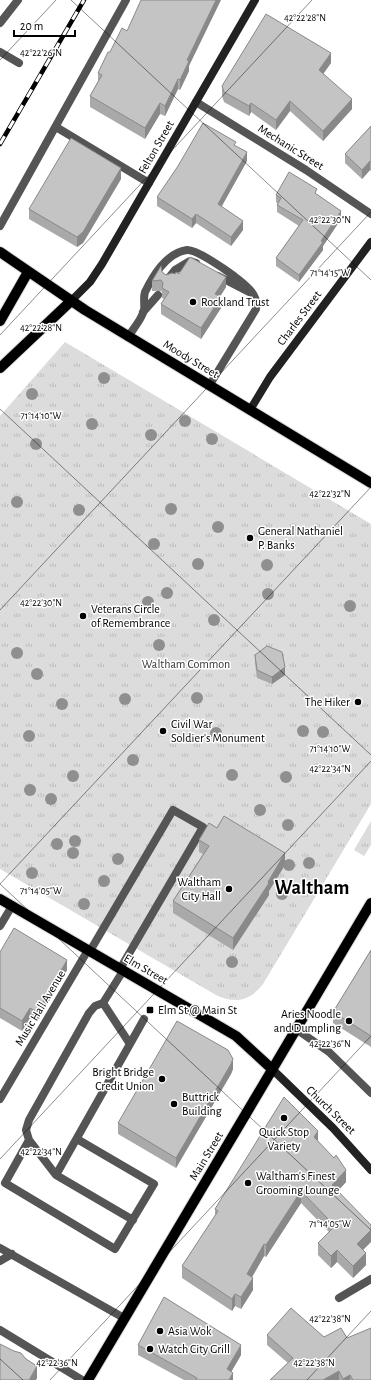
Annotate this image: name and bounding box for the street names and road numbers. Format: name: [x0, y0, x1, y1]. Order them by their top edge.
street label: Felton Street: [136, 118, 176, 176]
street label: Mechanic Street: [256, 122, 326, 172]
street label: Charles Street: [275, 288, 323, 348]
street label: Moody Street: [161, 338, 221, 381]
street label: Elm Street: [122, 952, 170, 986]
street label: Music Hall Avenue: [13, 968, 67, 1048]
street label: Church Street: [304, 1084, 358, 1136]
street label: Main Street: [187, 1130, 225, 1182]

